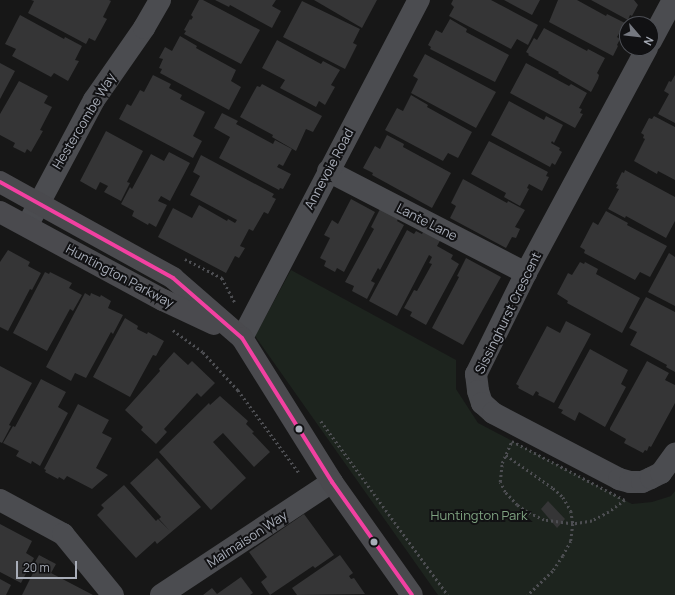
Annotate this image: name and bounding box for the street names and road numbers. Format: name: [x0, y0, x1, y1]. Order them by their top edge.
street label: Hestercombe Way: [49, 70, 119, 172]
street label: Annevoie Road: [301, 126, 357, 212]
street label: Lante Lane: [394, 200, 460, 244]
street label: Huntington Parkway: [63, 241, 177, 311]
street label: Sissinghurst Crescent: [472, 250, 544, 376]
street label: Malmaison Way: [204, 507, 290, 571]

